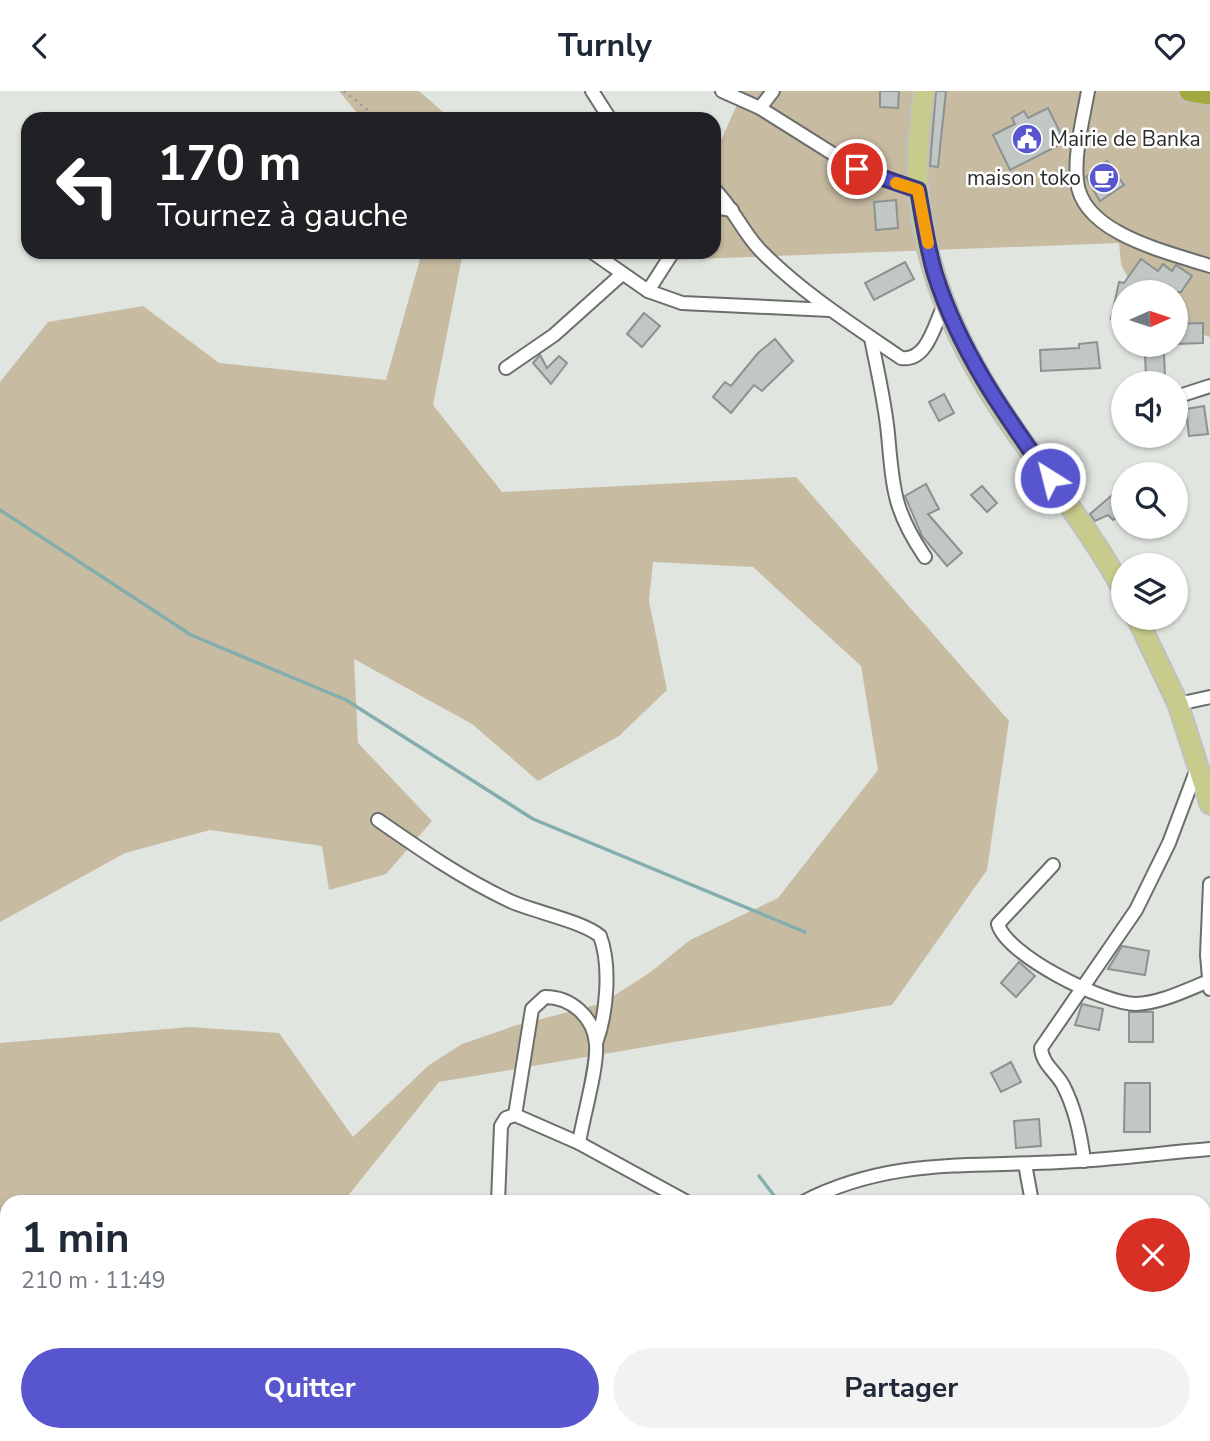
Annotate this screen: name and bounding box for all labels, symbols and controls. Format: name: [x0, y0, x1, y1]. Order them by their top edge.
text: Turnly: [558, 24, 652, 67]
icon: back: [21, 27, 59, 65]
icon: heart: [1151, 27, 1189, 65]
public building icon: Mairie de Banka: [1010, 122, 1044, 156]
place label: Mairie de Banka: [1050, 125, 1201, 153]
text: 170 m: [157, 130, 301, 197]
pin: [827, 139, 887, 199]
icon: left: [42, 140, 133, 231]
icon: arrive: [838, 150, 876, 188]
cafe icon: maison toko: [1087, 161, 1121, 195]
place label: maison toko: [967, 164, 1081, 192]
text: Tournez à gauche: [157, 194, 408, 237]
north arrow: [1111, 280, 1188, 357]
map controls: [1111, 280, 1188, 630]
button: sound: [1111, 371, 1188, 448]
position arrow: [1013, 441, 1087, 515]
button: search: [1111, 462, 1188, 539]
button: layers: [1111, 553, 1188, 630]
text: 1 min: [21, 1210, 130, 1267]
button: close: [1116, 1218, 1190, 1292]
text: 210 m · 11:49: [21, 1265, 166, 1296]
button: Quitter: [21, 1348, 599, 1428]
button: Partager: [613, 1348, 1190, 1428]

